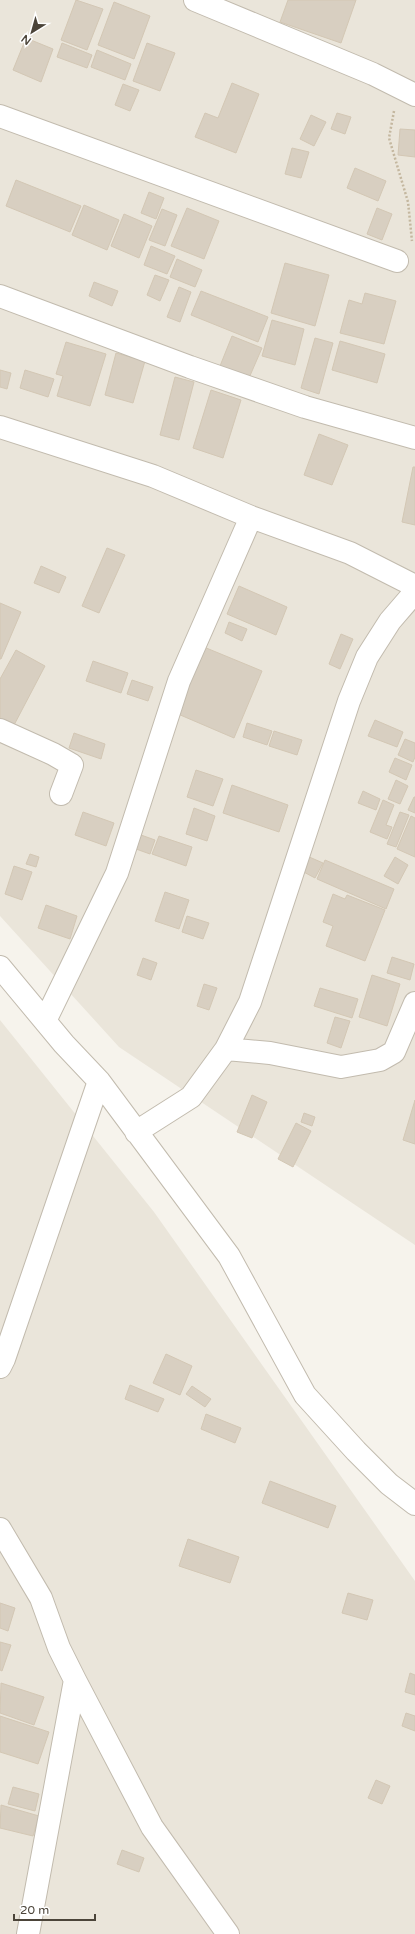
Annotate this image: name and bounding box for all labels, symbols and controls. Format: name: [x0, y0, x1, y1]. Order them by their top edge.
north arrow: [12, 12, 52, 52]
text: N: [19, 32, 34, 47]
scale bar: [14, 1896, 95, 1922]
text: 20 m: [20, 1903, 49, 1917]

